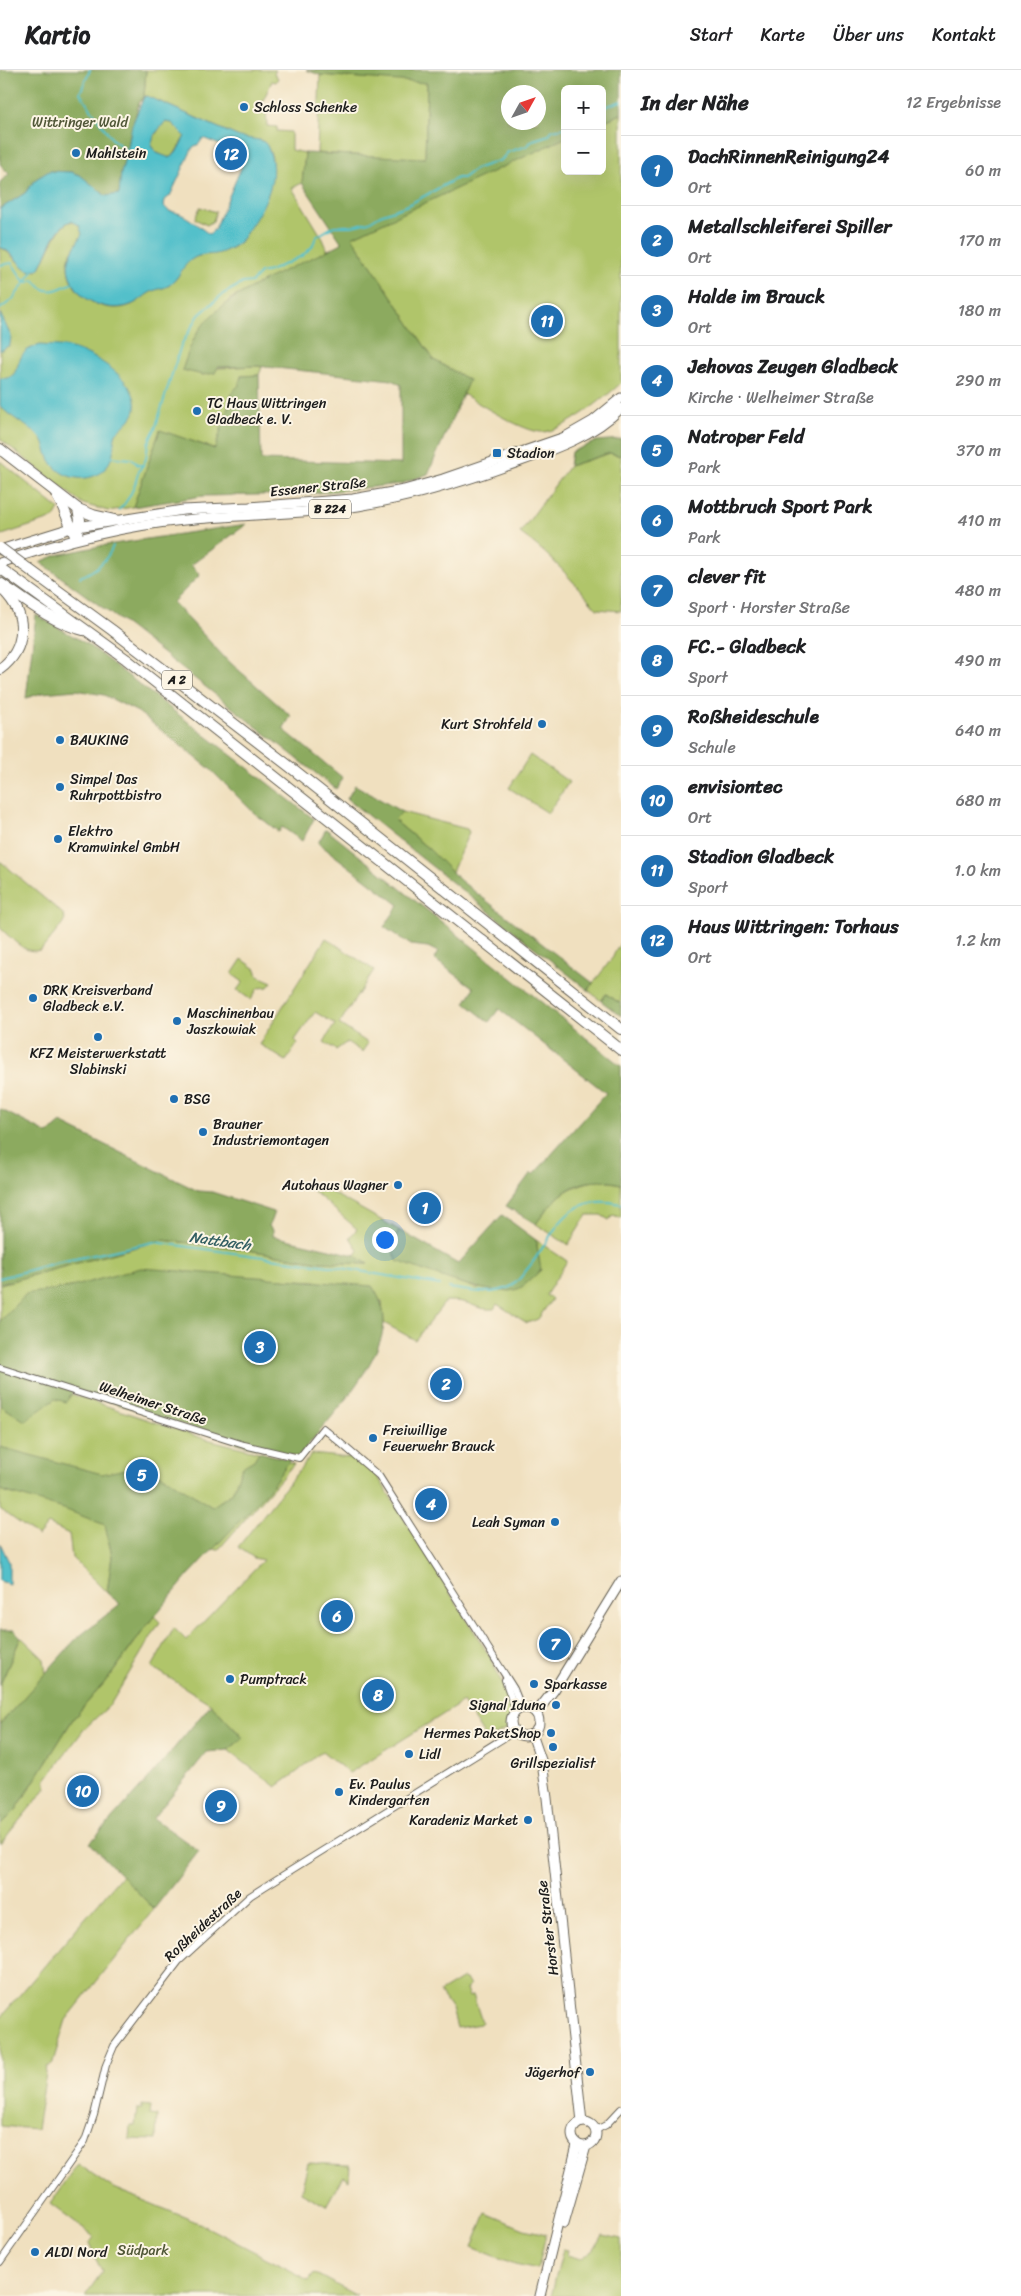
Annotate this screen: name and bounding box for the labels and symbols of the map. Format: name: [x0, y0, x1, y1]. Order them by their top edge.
north arrow: [501, 85, 546, 130]
place label: Schloss Schenke: [254, 95, 357, 120]
marker: Schloss Schenke: [238, 101, 250, 113]
park label: Wittringer Wald: [32, 110, 129, 135]
pin: 12: [215, 135, 247, 173]
place label: Mahlstein: [86, 141, 147, 166]
marker: Mahlstein: [70, 147, 82, 159]
pin: 11: [531, 302, 563, 340]
place label: TC Haus Wittringen Gladbeck e. V.: [207, 391, 327, 432]
marker: TC Haus Wittringen Gladbeck e. V.: [191, 405, 203, 417]
place label: Stadion: [507, 441, 555, 466]
marker: Stadion: [491, 447, 503, 459]
street label: Essener Straße: [269, 470, 367, 504]
road number: B 224: [309, 499, 351, 518]
road number: A 2: [162, 670, 192, 690]
place label: Kurt Strohfeld: [441, 712, 534, 737]
marker: Kurt Strohfeld: [536, 718, 548, 730]
place label: BAUKING: [70, 728, 129, 753]
marker: BAUKING: [54, 734, 66, 746]
place label: Simpel Das Ruhrpottbistro: [70, 767, 162, 808]
marker: Simpel Das Ruhrpottbistro: [54, 781, 66, 793]
place label: Elektro Kramwinkel GmbH: [68, 819, 180, 860]
marker: Elektro Kramwinkel GmbH: [52, 833, 64, 845]
place label: DRK Kreisverband Gladbeck e.V.: [43, 978, 154, 1019]
marker: DRK Kreisverband Gladbeck e.V.: [27, 992, 39, 1004]
place label: Maschinenbau Jaszkowiak: [186, 1001, 274, 1042]
marker: Maschinenbau Jaszkowiak: [171, 1015, 183, 1027]
marker: KFZ Meisterwerkstatt Slabinski: [92, 1031, 104, 1043]
place label: KFZ Meisterwerkstatt Slabinski: [30, 1041, 167, 1082]
place label: BSG: [184, 1087, 211, 1112]
marker: BSG: [168, 1093, 180, 1105]
place label: Brauner Industriemontagen: [212, 1112, 330, 1153]
marker: Brauner Industriemontagen: [197, 1126, 209, 1138]
place label: Autohaus Wagner: [281, 1173, 389, 1198]
marker: Autohaus Wagner: [392, 1179, 404, 1191]
pin: 1: [409, 1189, 441, 1227]
water label: Nattbach: [188, 1224, 253, 1258]
your location: [372, 1227, 398, 1253]
pin: 3: [244, 1328, 276, 1366]
pin: 2: [430, 1365, 462, 1403]
street label: Welheimer Straße: [96, 1374, 210, 1432]
place label: Freiwillige Feuerwehr Brauck: [383, 1418, 495, 1459]
marker: Freiwillige Feuerwehr Brauck: [367, 1432, 379, 1444]
pin: 5: [126, 1456, 158, 1494]
pin: 4: [415, 1485, 447, 1523]
place label: Leah Syman: [472, 1510, 545, 1535]
marker: Leah Syman: [549, 1516, 561, 1528]
pin: 6: [321, 1597, 353, 1635]
pin: 7: [539, 1625, 571, 1663]
place label: Pumptrack: [240, 1667, 307, 1692]
place label: Sparkasse: [544, 1672, 607, 1697]
marker: Pumptrack: [224, 1673, 236, 1685]
pin: 8: [362, 1676, 394, 1714]
marker: Sparkasse: [528, 1678, 540, 1690]
place label: Signal Iduna: [469, 1693, 546, 1718]
marker: Signal Iduna: [550, 1699, 562, 1711]
place label: Hermes PaketShop: [424, 1721, 542, 1746]
marker: Hermes PaketShop: [545, 1727, 557, 1739]
marker: Grillspezialist: [547, 1741, 559, 1753]
place label: Lidl: [419, 1742, 442, 1767]
marker: Lidl: [403, 1748, 415, 1760]
place label: Grillspezialist: [511, 1751, 597, 1776]
pin: 10: [67, 1772, 99, 1810]
place label: Ev. Paulus Kindergarten: [349, 1772, 430, 1813]
marker: Ev. Paulus Kindergarten: [333, 1786, 345, 1798]
pin: 9: [205, 1787, 237, 1825]
place label: Karadeniz Market: [409, 1808, 518, 1833]
marker: Karadeniz Market: [522, 1814, 534, 1826]
street label: Horster Straße: [530, 1879, 566, 1977]
street label: Roßheidestraße: [158, 1882, 248, 1968]
place label: Jägerhof: [525, 2060, 582, 2085]
marker: Jägerhof: [584, 2066, 596, 2078]
park label: Südpark: [117, 2238, 169, 2263]
place label: ALDI Nord: [44, 2240, 109, 2265]
marker: ALDI Nord: [29, 2246, 41, 2258]

